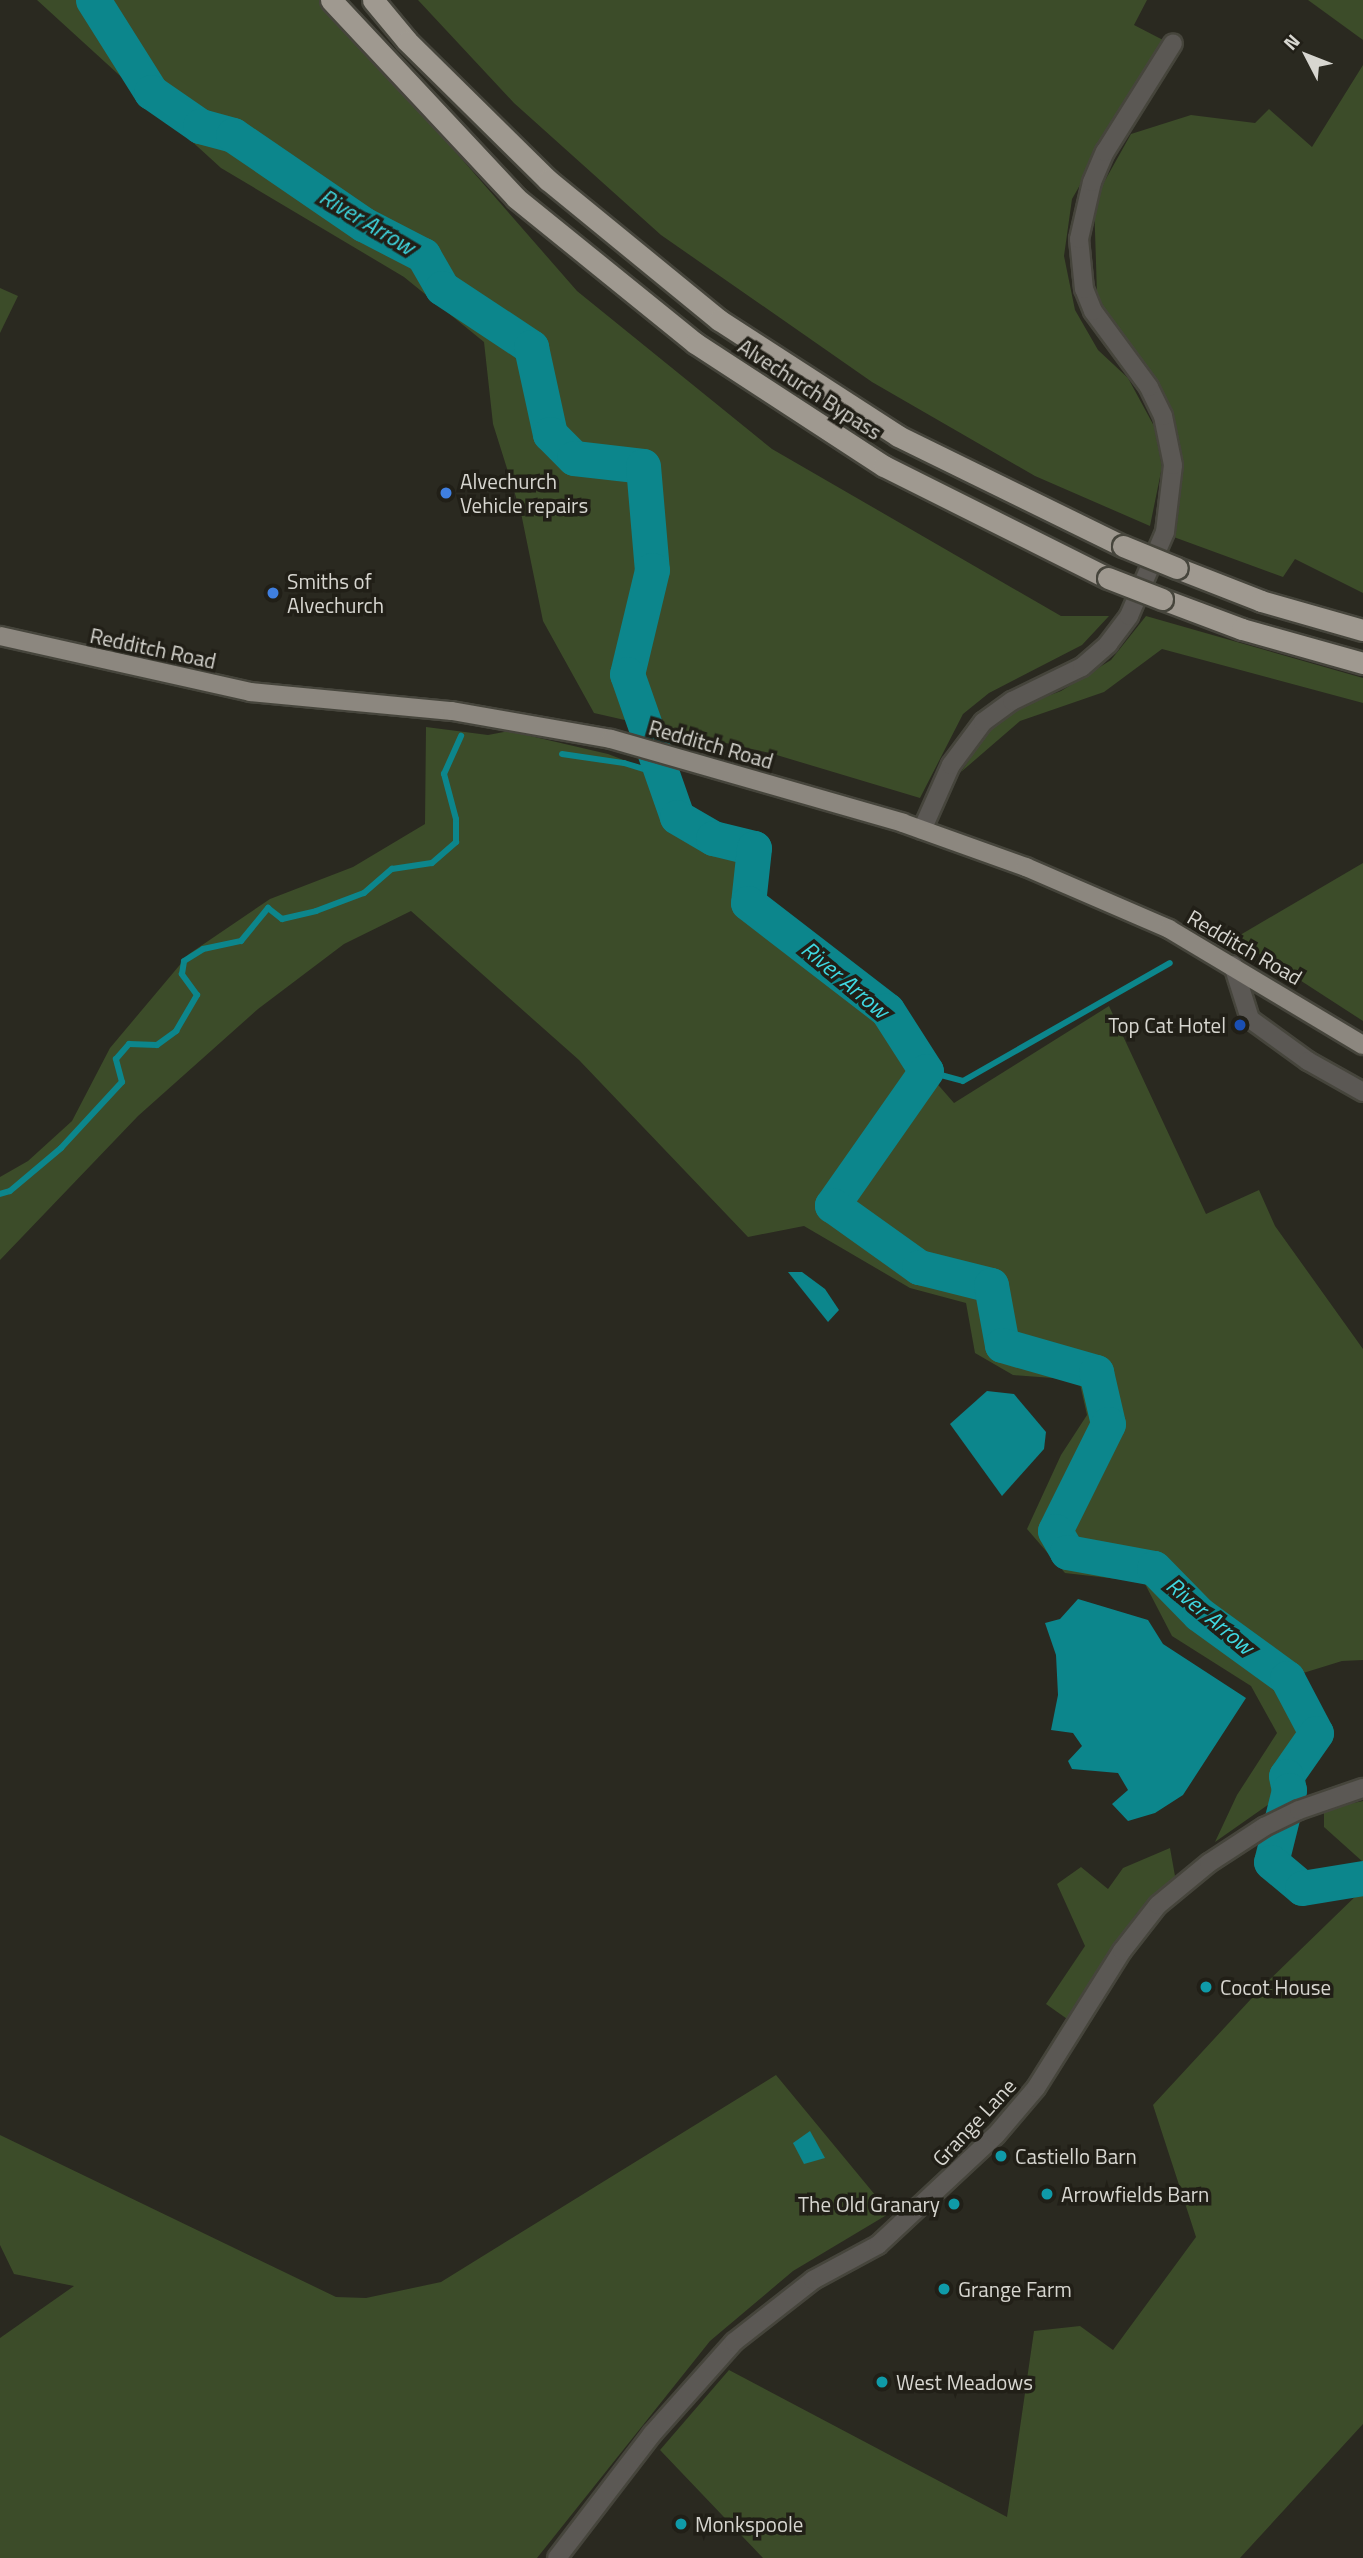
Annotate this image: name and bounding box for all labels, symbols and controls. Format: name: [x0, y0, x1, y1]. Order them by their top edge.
north arrow: [1272, 21, 1342, 91]
text: N: [1276, 27, 1306, 56]
water label: River Arrow: [315, 183, 419, 261]
street label: Alvechurch Bypass: [734, 333, 886, 445]
place label: Alvechurch Vehicle repairs: [460, 468, 588, 518]
marker: Alvechurch Vehicle repairs: [438, 485, 454, 501]
place label: Smiths of Alvechurch: [287, 568, 384, 618]
marker: Smiths of Alvechurch: [265, 585, 281, 601]
street label: Redditch Road: [88, 622, 218, 674]
street label: Redditch Road: [646, 714, 776, 774]
street label: Redditch Road: [1183, 904, 1307, 990]
water label: River Arrow: [796, 935, 894, 1025]
place label: Top Cat Hotel: [1108, 1012, 1226, 1038]
marker: Top Cat Hotel: [1232, 1017, 1248, 1033]
water label: River Arrow: [1161, 1571, 1259, 1661]
place label: Cocot House: [1220, 1974, 1331, 2000]
marker: Cocot House: [1198, 1979, 1214, 1995]
street label: Grange Lane: [927, 2073, 1021, 2171]
place label: Castiello Barn: [1015, 2143, 1137, 2169]
marker: Castiello Barn: [993, 2148, 1009, 2164]
place label: Arrowfields Barn: [1061, 2181, 1209, 2207]
marker: Arrowfields Barn: [1039, 2186, 1055, 2202]
place label: The Old Granary: [798, 2191, 940, 2217]
marker: The Old Granary: [946, 2196, 962, 2212]
place label: Grange Farm: [958, 2276, 1072, 2302]
marker: Grange Farm: [936, 2281, 952, 2297]
place label: West Meadows: [896, 2369, 1033, 2395]
marker: West Meadows: [874, 2374, 890, 2390]
place label: Monkspoole: [695, 2511, 803, 2537]
marker: Monkspoole: [673, 2516, 689, 2532]

